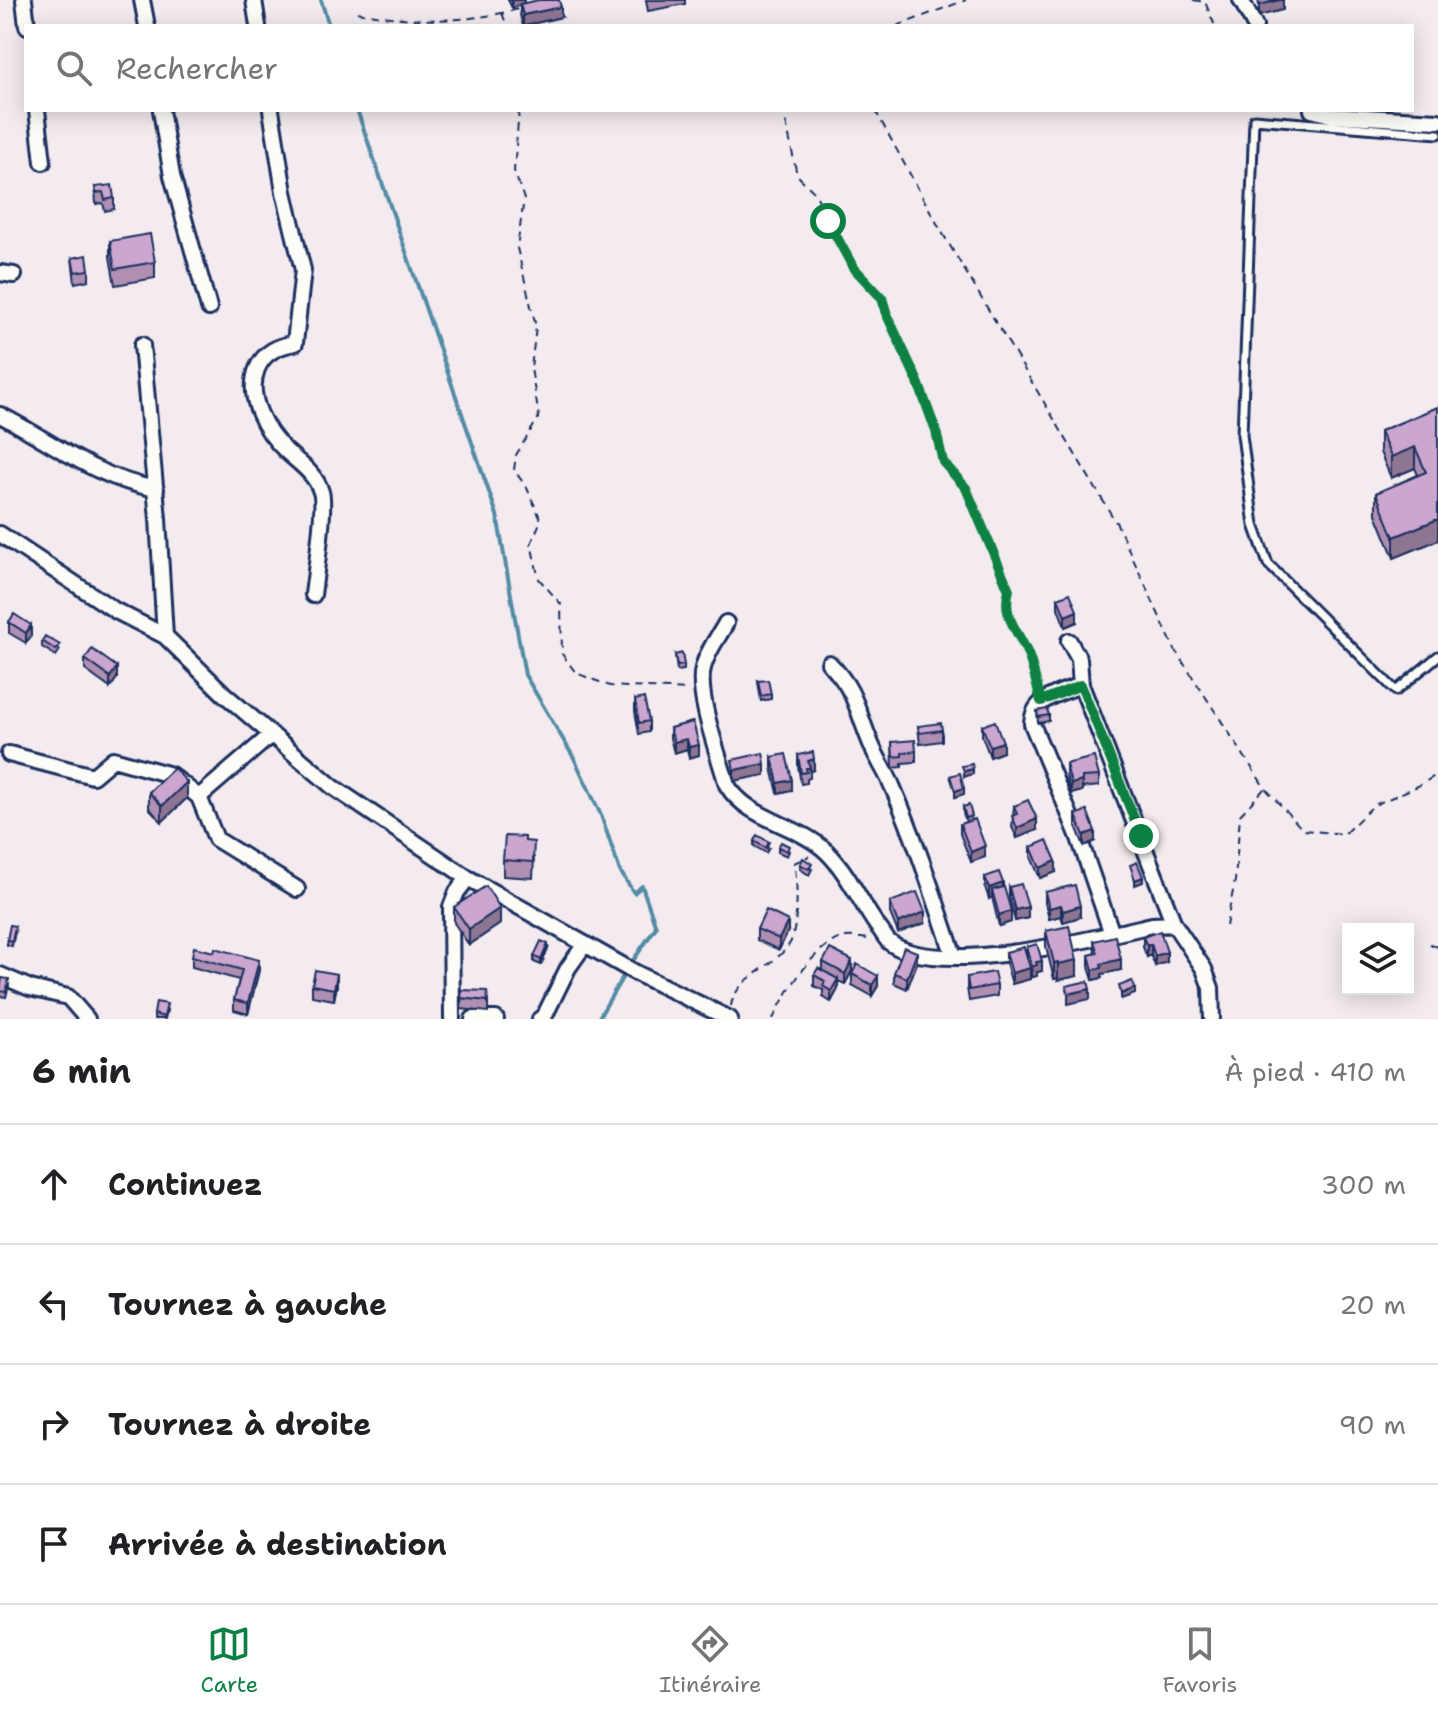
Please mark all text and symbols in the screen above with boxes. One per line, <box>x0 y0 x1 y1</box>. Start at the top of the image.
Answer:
search box <box>24 24 1414 112</box>
icon: search <box>52 46 96 90</box>
text: Rechercher <box>116 48 278 89</box>
route start <box>810 203 846 239</box>
route end <box>1123 818 1159 854</box>
map controls <box>1342 923 1414 995</box>
button: layers <box>1342 923 1414 995</box>
text: 6 min <box>32 1048 131 1094</box>
text: À pied · 410 m <box>1224 1054 1406 1089</box>
icon: ahead <box>32 1162 76 1206</box>
text: Continuez <box>108 1164 263 1205</box>
text: 300 m <box>1321 1167 1406 1202</box>
icon: left <box>32 1282 76 1326</box>
text: Tournez à gauche <box>108 1284 387 1325</box>
text: 20 m <box>1339 1287 1406 1322</box>
icon: right <box>32 1402 76 1446</box>
text: Tournez à droite <box>108 1404 371 1445</box>
text: 90 m <box>1339 1407 1406 1442</box>
icon: arrive <box>32 1522 76 1566</box>
text: Arrivée à destination <box>108 1524 447 1565</box>
tab: Carte <box>200 1622 258 1699</box>
tab: Itinéraire <box>659 1622 761 1699</box>
tab: Favoris <box>1162 1622 1237 1699</box>

